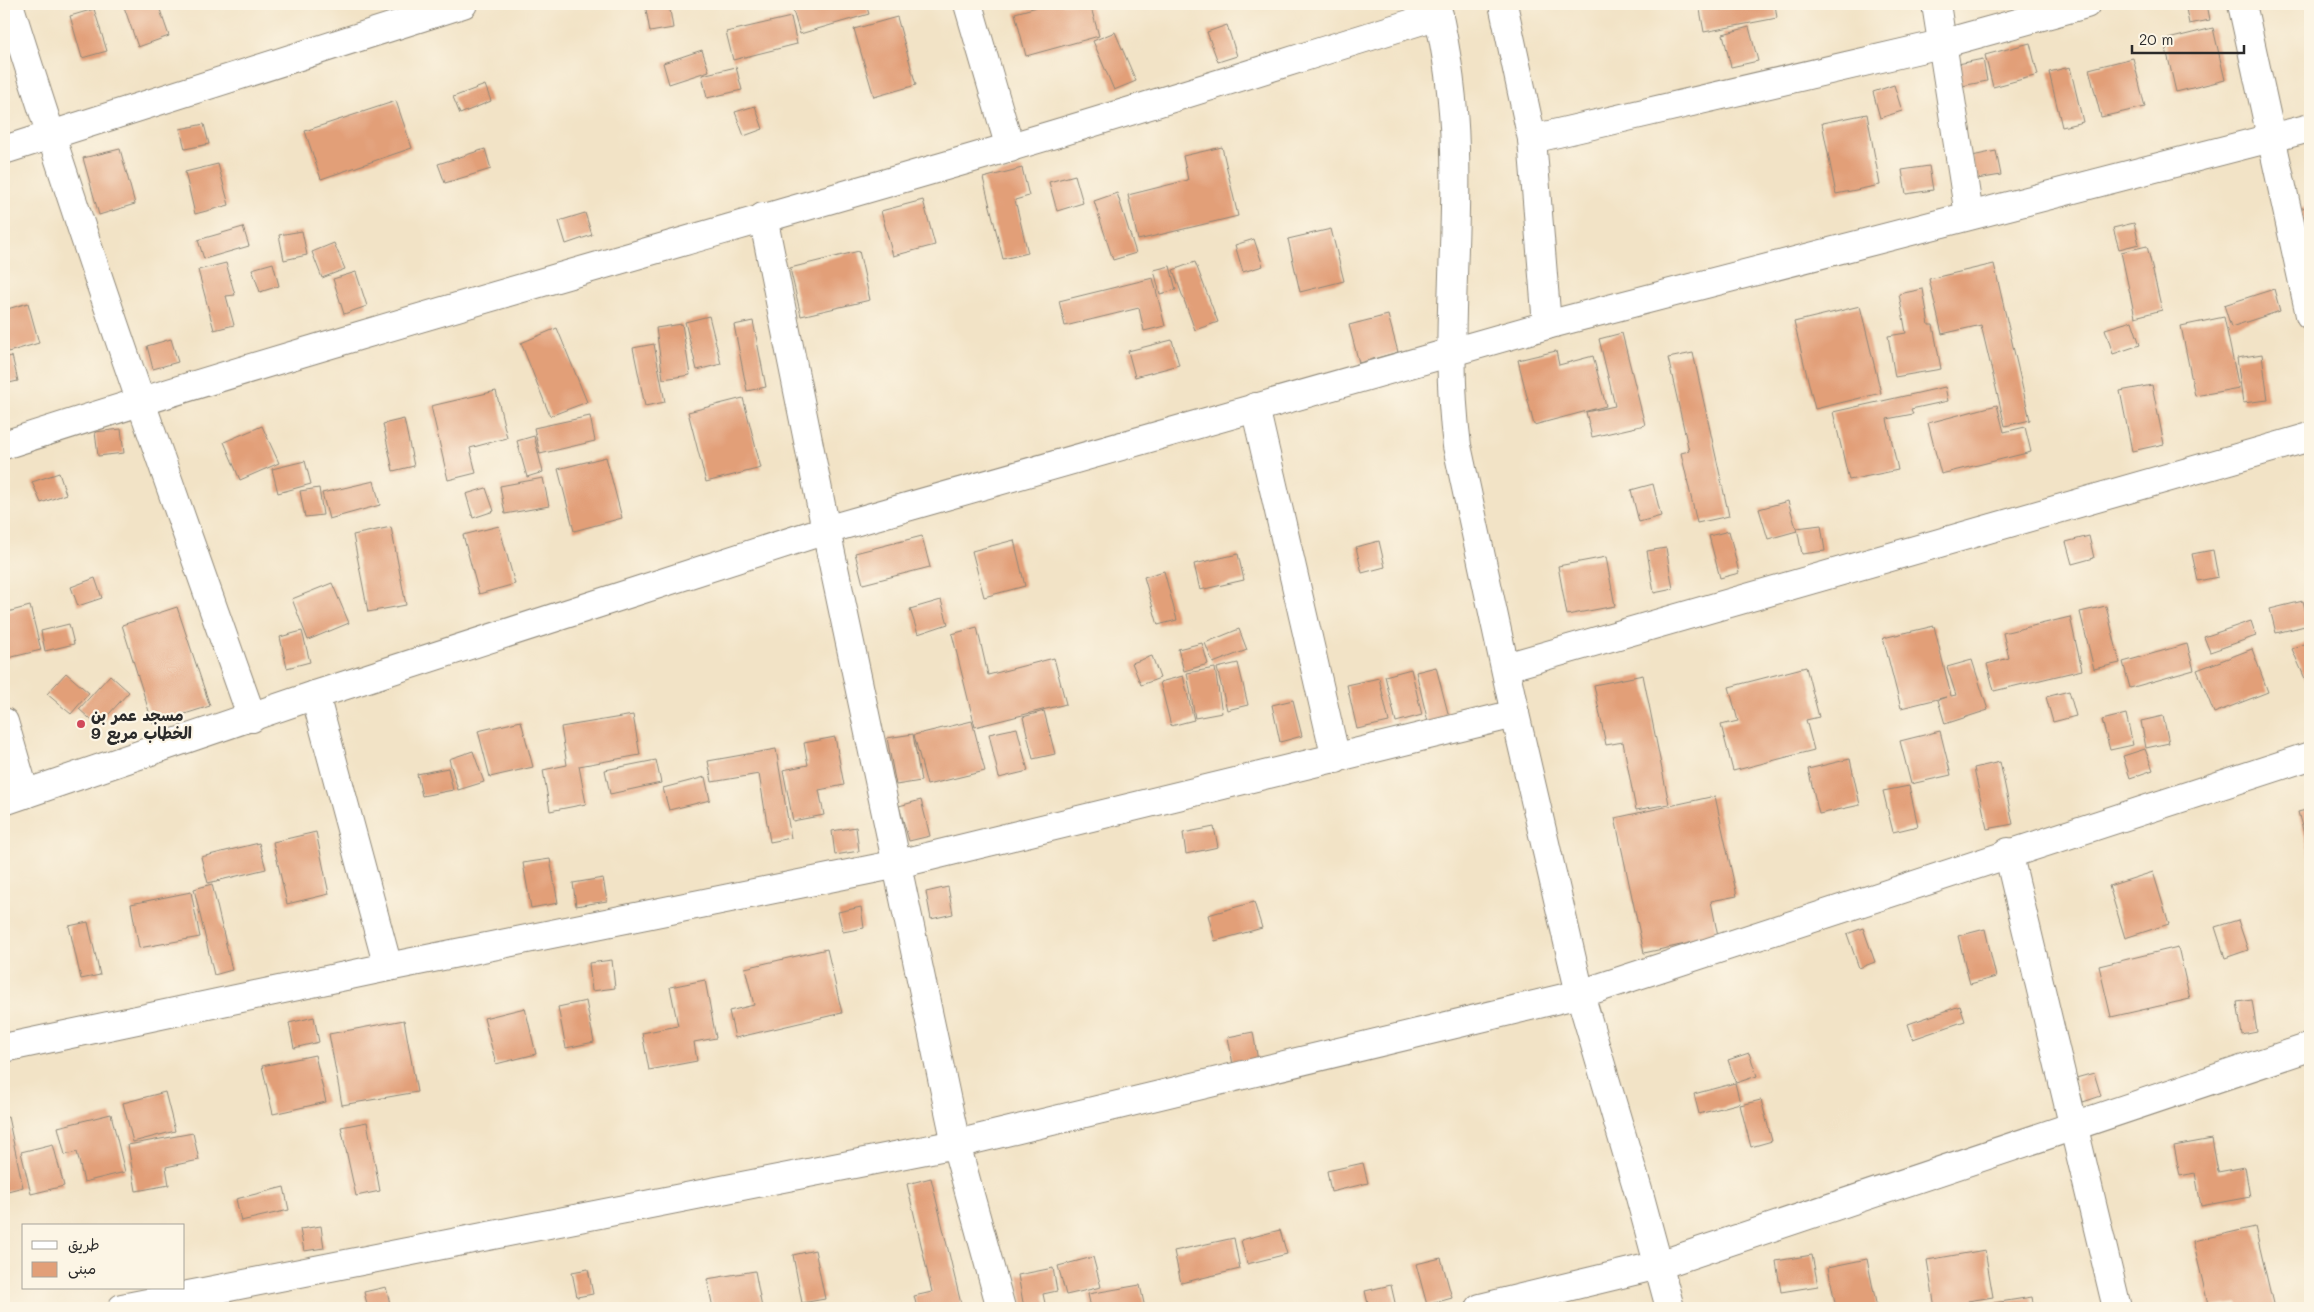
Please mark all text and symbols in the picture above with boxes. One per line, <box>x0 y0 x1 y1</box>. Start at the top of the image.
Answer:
scale bar <box>2132 22 2244 54</box>
text: 20 m <box>2139 29 2173 49</box>
place label: مسجد عمر بن الخطاب مربع 9 <box>91 704 192 745</box>
marker: مسجد عمر بن الخطاب مربع 9 <box>75 718 87 730</box>
legend <box>22 1224 185 1290</box>
text: طريق <box>68 1234 100 1254</box>
text: مبنى <box>68 1258 96 1279</box>

